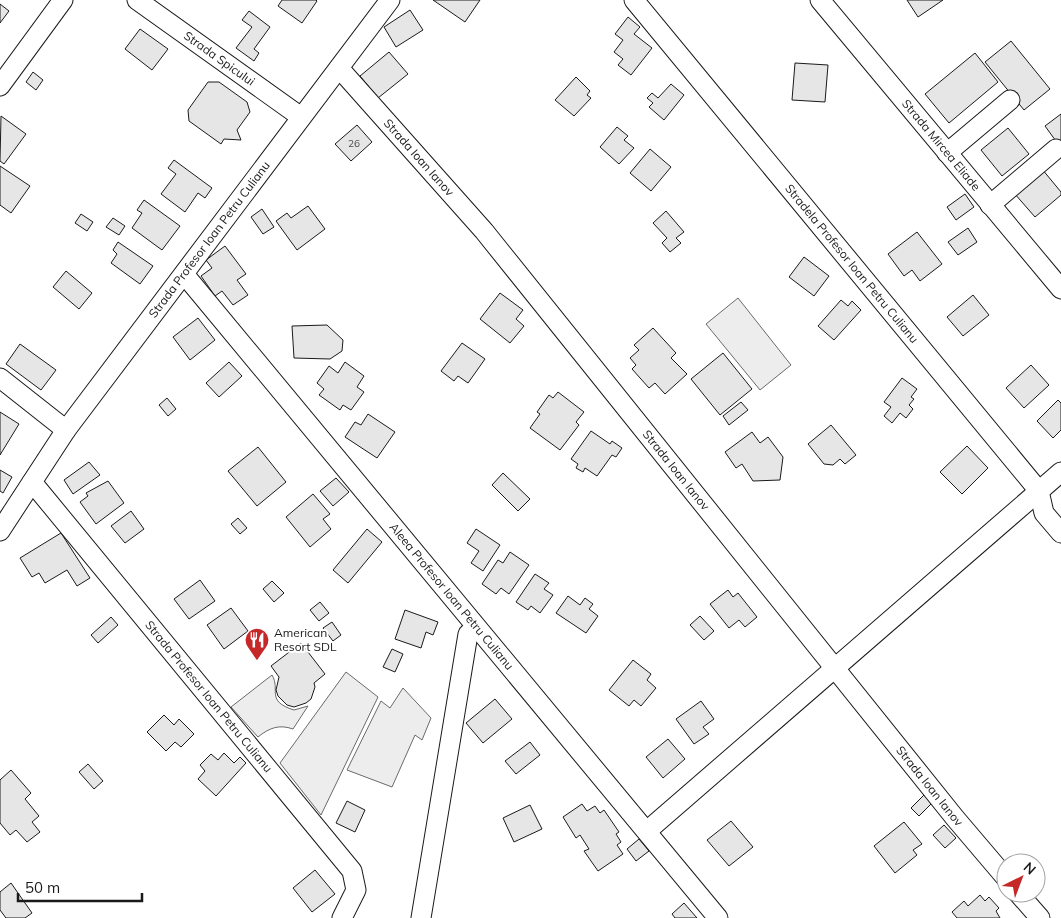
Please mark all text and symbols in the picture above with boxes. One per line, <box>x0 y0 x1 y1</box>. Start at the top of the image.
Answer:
street label: Strada Spicului <box>181 28 258 89</box>
street label: Strada Mircea Eliade <box>899 96 984 194</box>
street label: Strada Ioan Ianov <box>381 116 458 200</box>
house number: 26 <box>348 137 360 150</box>
street label: Strada Profesor Ioan Petru Culianu <box>145 158 273 321</box>
street label: Stradela Profesor Ioan Petru Culianu <box>782 181 922 346</box>
street label: Strada Ioan Ianov <box>640 427 714 514</box>
street label: Aleea Profesor Ioan Petru Culianu <box>387 520 517 673</box>
street label: Strada Profesor Ioan Petru Culianu <box>142 617 276 775</box>
place label: American Resort SDL <box>274 625 337 654</box>
restaurant icon: American Resort SDL <box>244 627 270 661</box>
street label: Strada Ioan Ianov <box>893 743 967 830</box>
north arrow <box>996 853 1046 903</box>
text: N <box>1020 858 1040 879</box>
scale bar <box>18 870 141 902</box>
text: 50 m <box>25 878 60 897</box>

